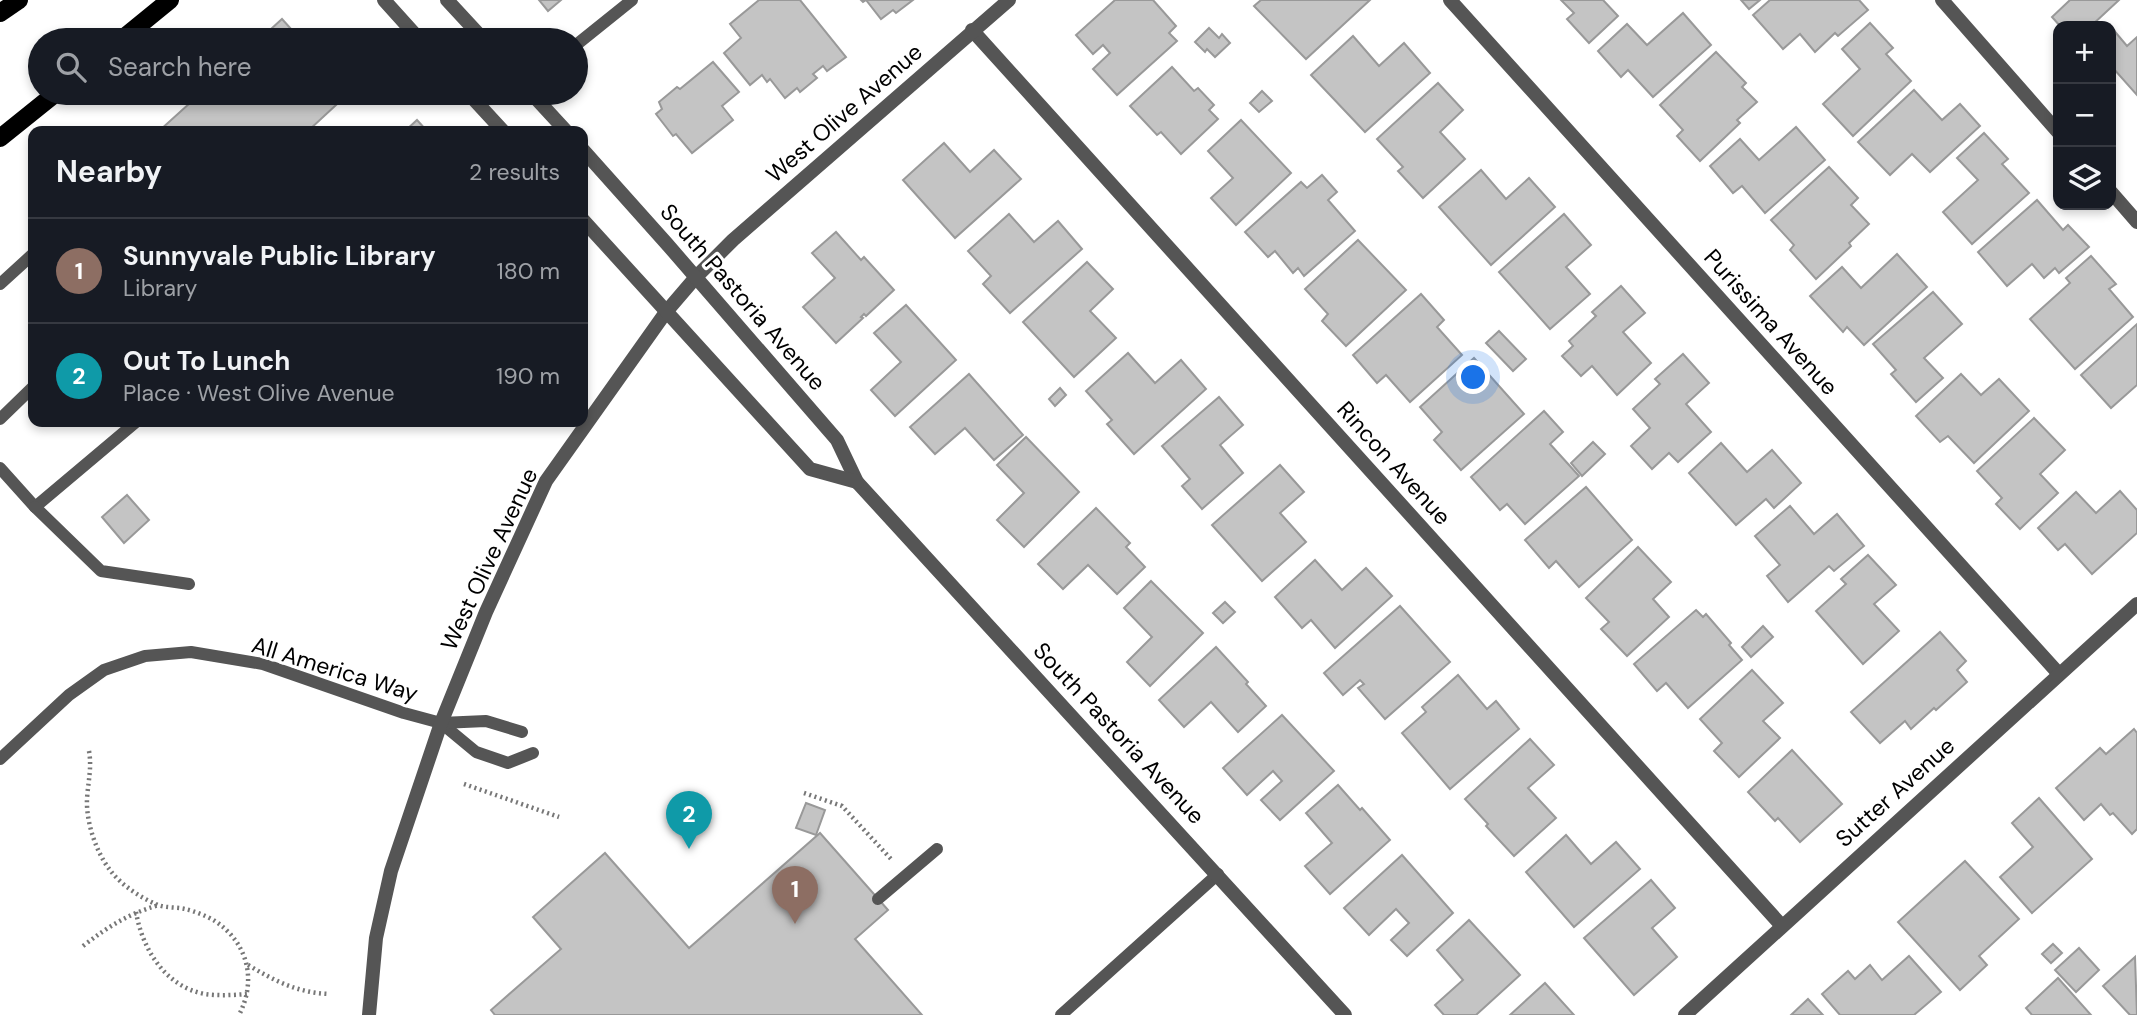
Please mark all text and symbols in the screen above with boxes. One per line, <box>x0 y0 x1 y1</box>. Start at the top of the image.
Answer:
map controls <box>2053 21 2116 210</box>
button: + <box>2053 21 2116 84</box>
search box <box>28 28 588 105</box>
street label: West Olive Avenue <box>760 37 928 189</box>
icon: search <box>52 48 90 86</box>
text: Search here <box>108 50 251 84</box>
button: − <box>2053 84 2116 147</box>
button: layers <box>2053 147 2116 210</box>
text: Nearby <box>56 152 162 191</box>
text: 2 results <box>469 157 560 187</box>
street label: South Pastoria Avenue <box>654 197 832 397</box>
text: Sunnyvale Public Library <box>123 239 436 273</box>
street label: Purissima Avenue <box>1697 243 1845 401</box>
text: 1 <box>75 256 83 286</box>
text: 180 m <box>496 256 560 286</box>
text: Library <box>123 273 197 303</box>
text: Out To Lunch <box>123 344 290 378</box>
your location <box>1456 360 1490 394</box>
text: 2 <box>72 361 86 391</box>
text: 190 m <box>496 361 560 391</box>
text: Place · West Olive Avenue <box>123 378 395 408</box>
street label: Rincon Avenue <box>1330 395 1458 531</box>
street label: West Olive Avenue <box>434 463 544 655</box>
street label: All America Way <box>248 629 422 709</box>
street label: South Pastoria Avenue <box>1027 636 1211 830</box>
street label: Sutter Avenue <box>1829 731 1961 853</box>
pin: 2 <box>666 791 712 849</box>
pin: 1 <box>772 866 818 924</box>

